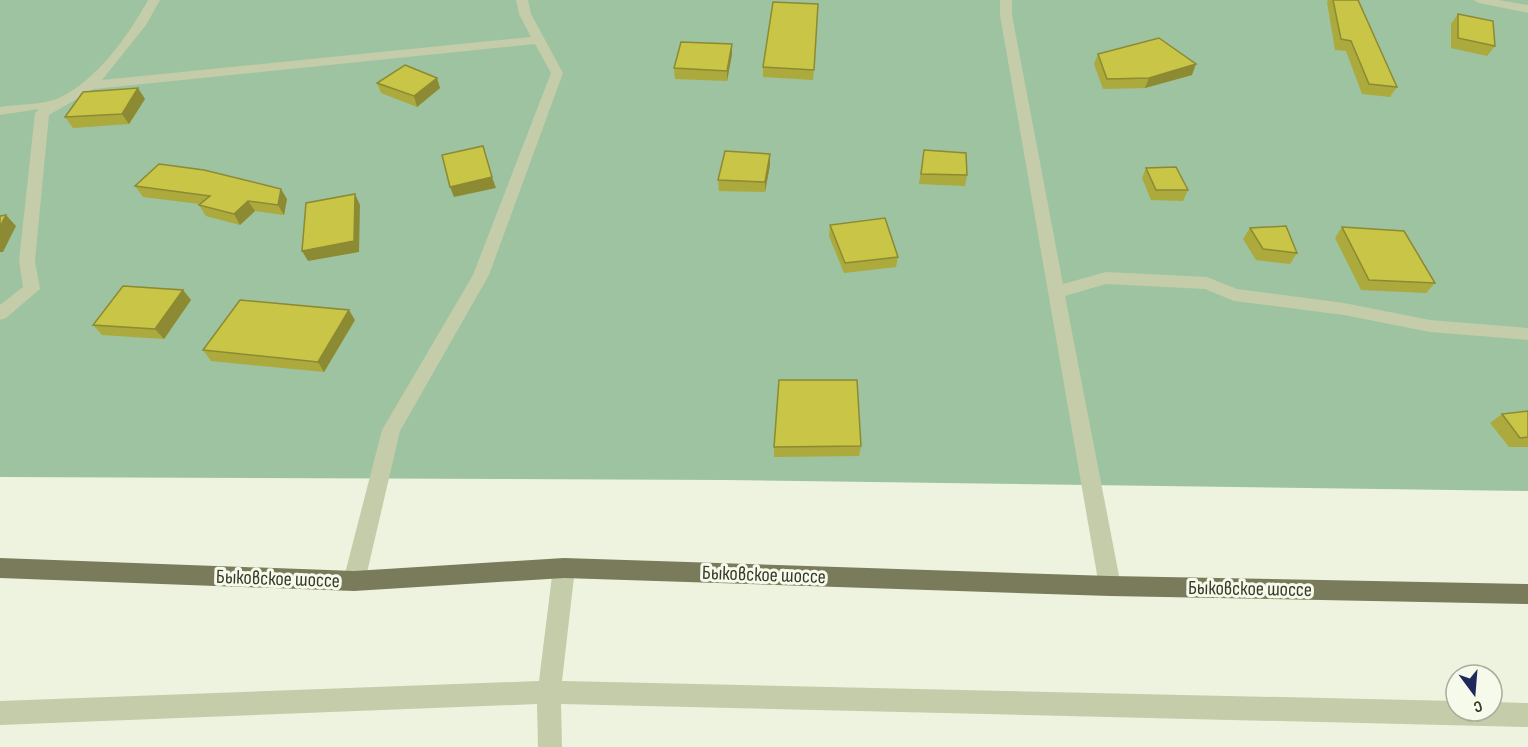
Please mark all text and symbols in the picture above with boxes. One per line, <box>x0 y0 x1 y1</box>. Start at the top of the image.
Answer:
street label: Быковское шоссе <box>702 561 826 589</box>
street label: Быковское шоссе <box>216 565 340 593</box>
street label: Быковское шоссе <box>1188 576 1312 602</box>
north arrow <box>1444 663 1504 723</box>
text: С <box>1471 696 1484 716</box>

